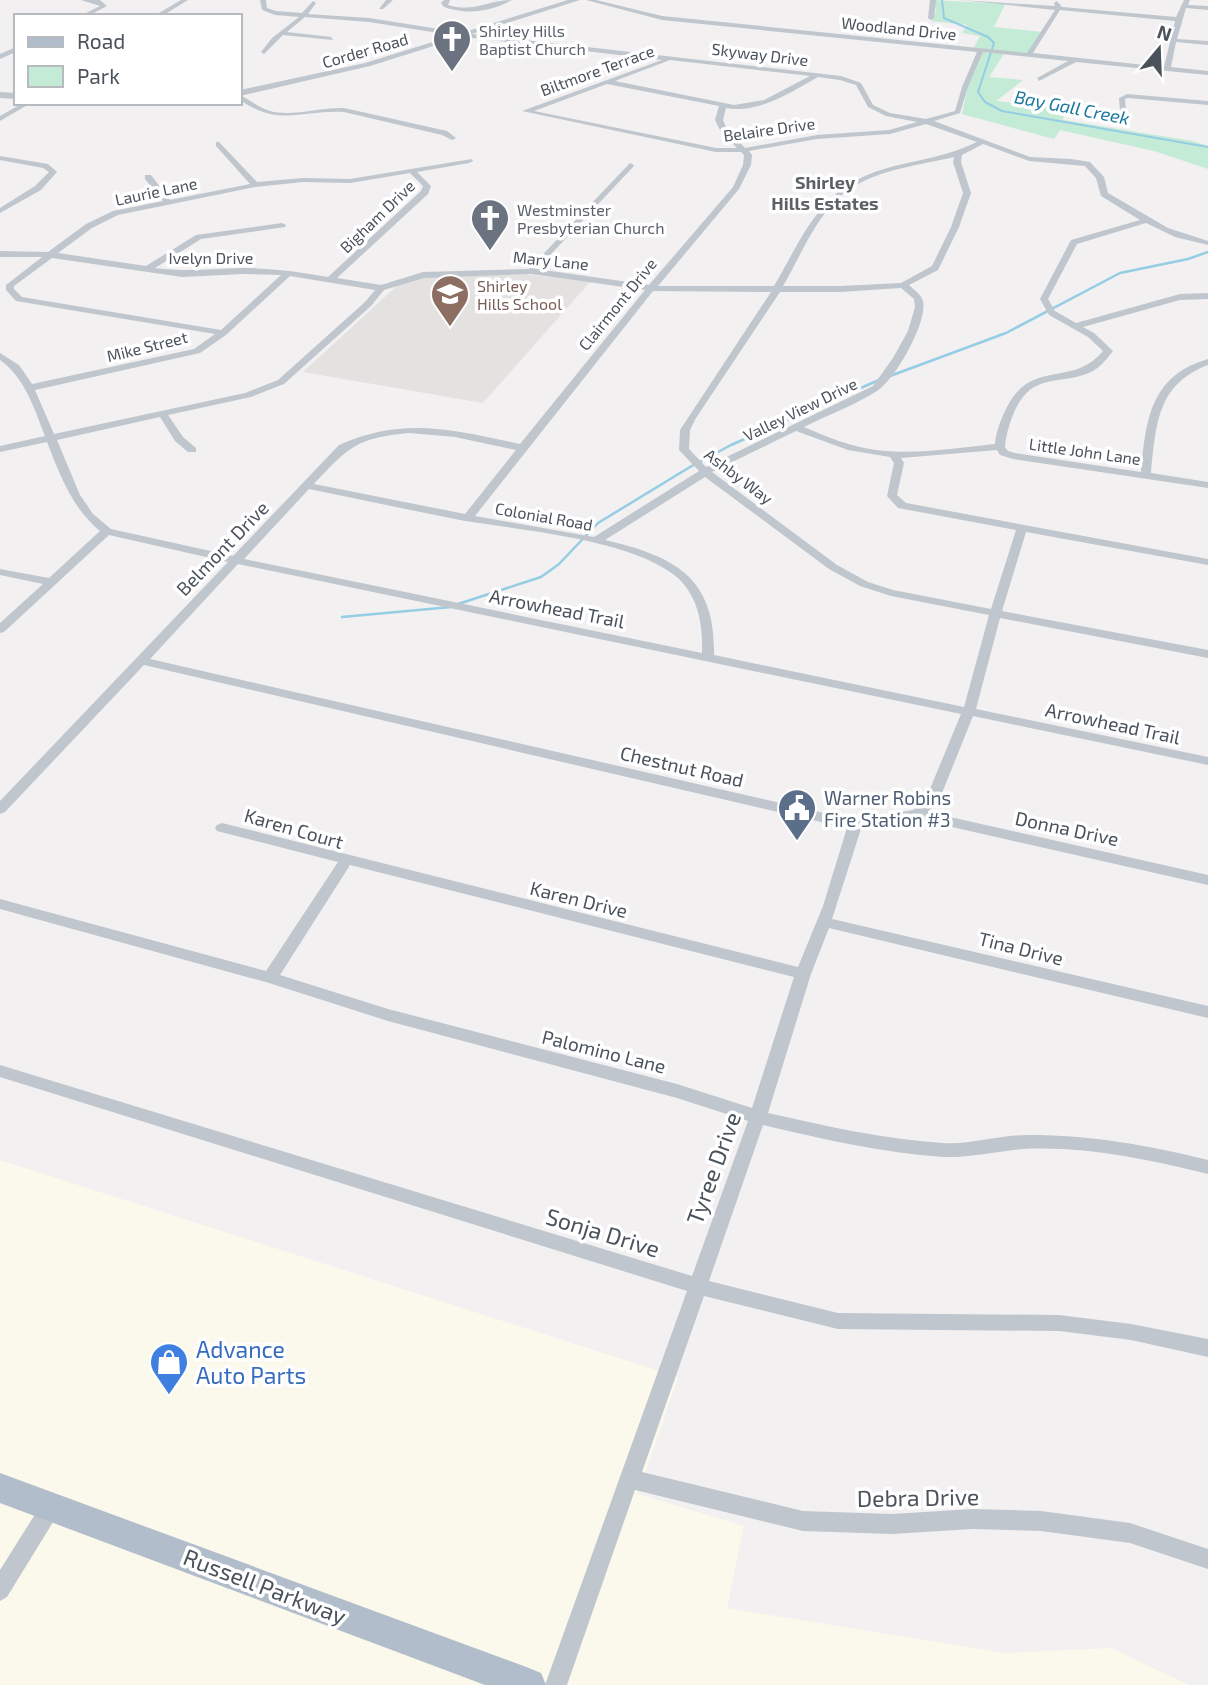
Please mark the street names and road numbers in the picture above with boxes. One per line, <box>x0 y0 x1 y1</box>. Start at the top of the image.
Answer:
street label: Woodland Drive <box>840 13 958 43</box>
street label: Corder Road <box>320 29 410 71</box>
street label: Skyway Drive <box>711 39 809 69</box>
street label: Biltmore Terrace <box>537 41 657 99</box>
street label: Belaire Drive <box>722 113 816 145</box>
street label: Laurie Lane <box>113 173 199 209</box>
street label: Bigham Drive <box>336 176 418 256</box>
street label: Mary Lane <box>512 247 590 273</box>
street label: Ivelyn Drive <box>169 248 253 267</box>
street label: Clairmont Drive <box>574 254 660 354</box>
street label: Mike Street <box>105 327 189 365</box>
street label: Valley View Drive <box>740 373 860 445</box>
street label: Little John Lane <box>1028 434 1142 468</box>
street label: Ashby Way <box>701 444 777 508</box>
street label: Belmont Drive <box>171 496 273 600</box>
street label: Colonial Road <box>494 498 594 534</box>
street label: Arrowhead Trail <box>487 584 627 632</box>
street label: Arrowhead Trail <box>1043 697 1183 749</box>
street label: Chestnut Road <box>618 741 746 791</box>
street label: Karen Court <box>242 803 346 853</box>
street label: Donna Drive <box>1013 806 1121 850</box>
street label: Karen Drive <box>528 876 630 922</box>
street label: Tina Drive <box>976 926 1066 970</box>
street label: Palomino Lane <box>540 1024 668 1078</box>
street label: Tyree Drive <box>680 1108 746 1228</box>
street label: Sonja Drive <box>543 1201 663 1263</box>
street label: Debra Drive <box>857 1482 979 1512</box>
street label: Russell Parkway <box>180 1542 350 1630</box>

